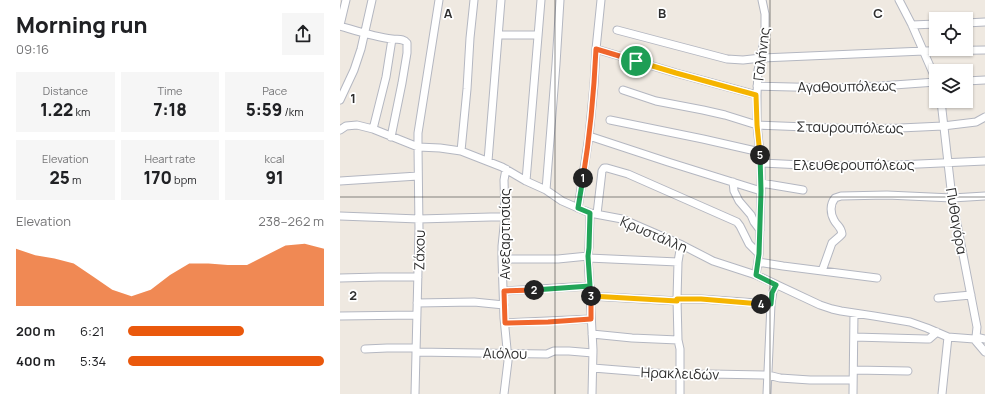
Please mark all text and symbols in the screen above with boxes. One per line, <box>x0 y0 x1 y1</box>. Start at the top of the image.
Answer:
text: A <box>444 4 453 22</box>
text: B <box>658 4 666 22</box>
text: C <box>873 4 883 22</box>
text: Morning run <box>16 10 147 40</box>
map controls <box>929 12 973 108</box>
button: locate <box>929 12 973 56</box>
button: share <box>282 13 324 55</box>
street label: Γαλήνης <box>748 26 774 82</box>
text: 09:16 <box>16 40 49 58</box>
pin <box>619 44 653 78</box>
icon: arrive <box>625 50 647 72</box>
button: layers <box>929 64 973 108</box>
street label: Αγαθουπόλεως <box>797 76 897 96</box>
text: Distance <box>43 83 88 98</box>
text: Time <box>158 83 182 98</box>
text: Pace <box>262 83 287 98</box>
text: 1 <box>350 89 356 107</box>
text: 1.22 <box>40 98 73 121</box>
text: 7:18 <box>153 98 187 121</box>
text: 5:59 <box>246 98 282 121</box>
text: km <box>73 104 90 119</box>
text: /km <box>282 104 304 119</box>
street label: Σταυρουπόλεως <box>796 117 904 137</box>
pin: 5 <box>750 145 770 165</box>
text: 5 <box>757 147 763 162</box>
text: Elevation <box>42 151 89 166</box>
text: Heart rate <box>144 151 196 166</box>
text: kcal <box>265 151 285 166</box>
street label: Ελευθερουπόλεως <box>793 155 915 174</box>
text: 25 <box>49 166 70 189</box>
text: 170 <box>143 166 172 189</box>
text: 91 <box>266 166 284 189</box>
pin: 1 <box>573 168 593 188</box>
text: 1 <box>581 170 585 185</box>
text: m <box>70 172 81 187</box>
text: bpm <box>172 172 196 187</box>
street label: Πυθαγόρα <box>942 186 972 256</box>
street label: Ανεξαρτησίας <box>495 188 514 280</box>
street label: Κρυστάλλη <box>617 211 691 257</box>
text: Elevation <box>16 212 71 230</box>
text: 238–262 m <box>258 212 324 230</box>
street label: Ζάχου <box>409 230 429 270</box>
pin: 2 <box>524 280 544 300</box>
text: 2 <box>531 282 537 297</box>
text: 2 <box>349 286 357 304</box>
pin: 3 <box>581 286 601 306</box>
text: 3 <box>588 288 594 303</box>
pin: 4 <box>751 294 771 314</box>
text: 4 <box>758 296 764 311</box>
text: 200 m <box>16 322 55 340</box>
text: 6:21 <box>80 322 104 340</box>
street label: Αιόλου <box>483 343 527 363</box>
text: 400 m <box>16 352 55 370</box>
text: 5:34 <box>80 352 106 370</box>
street label: Ηρακλειδών <box>640 362 720 384</box>

